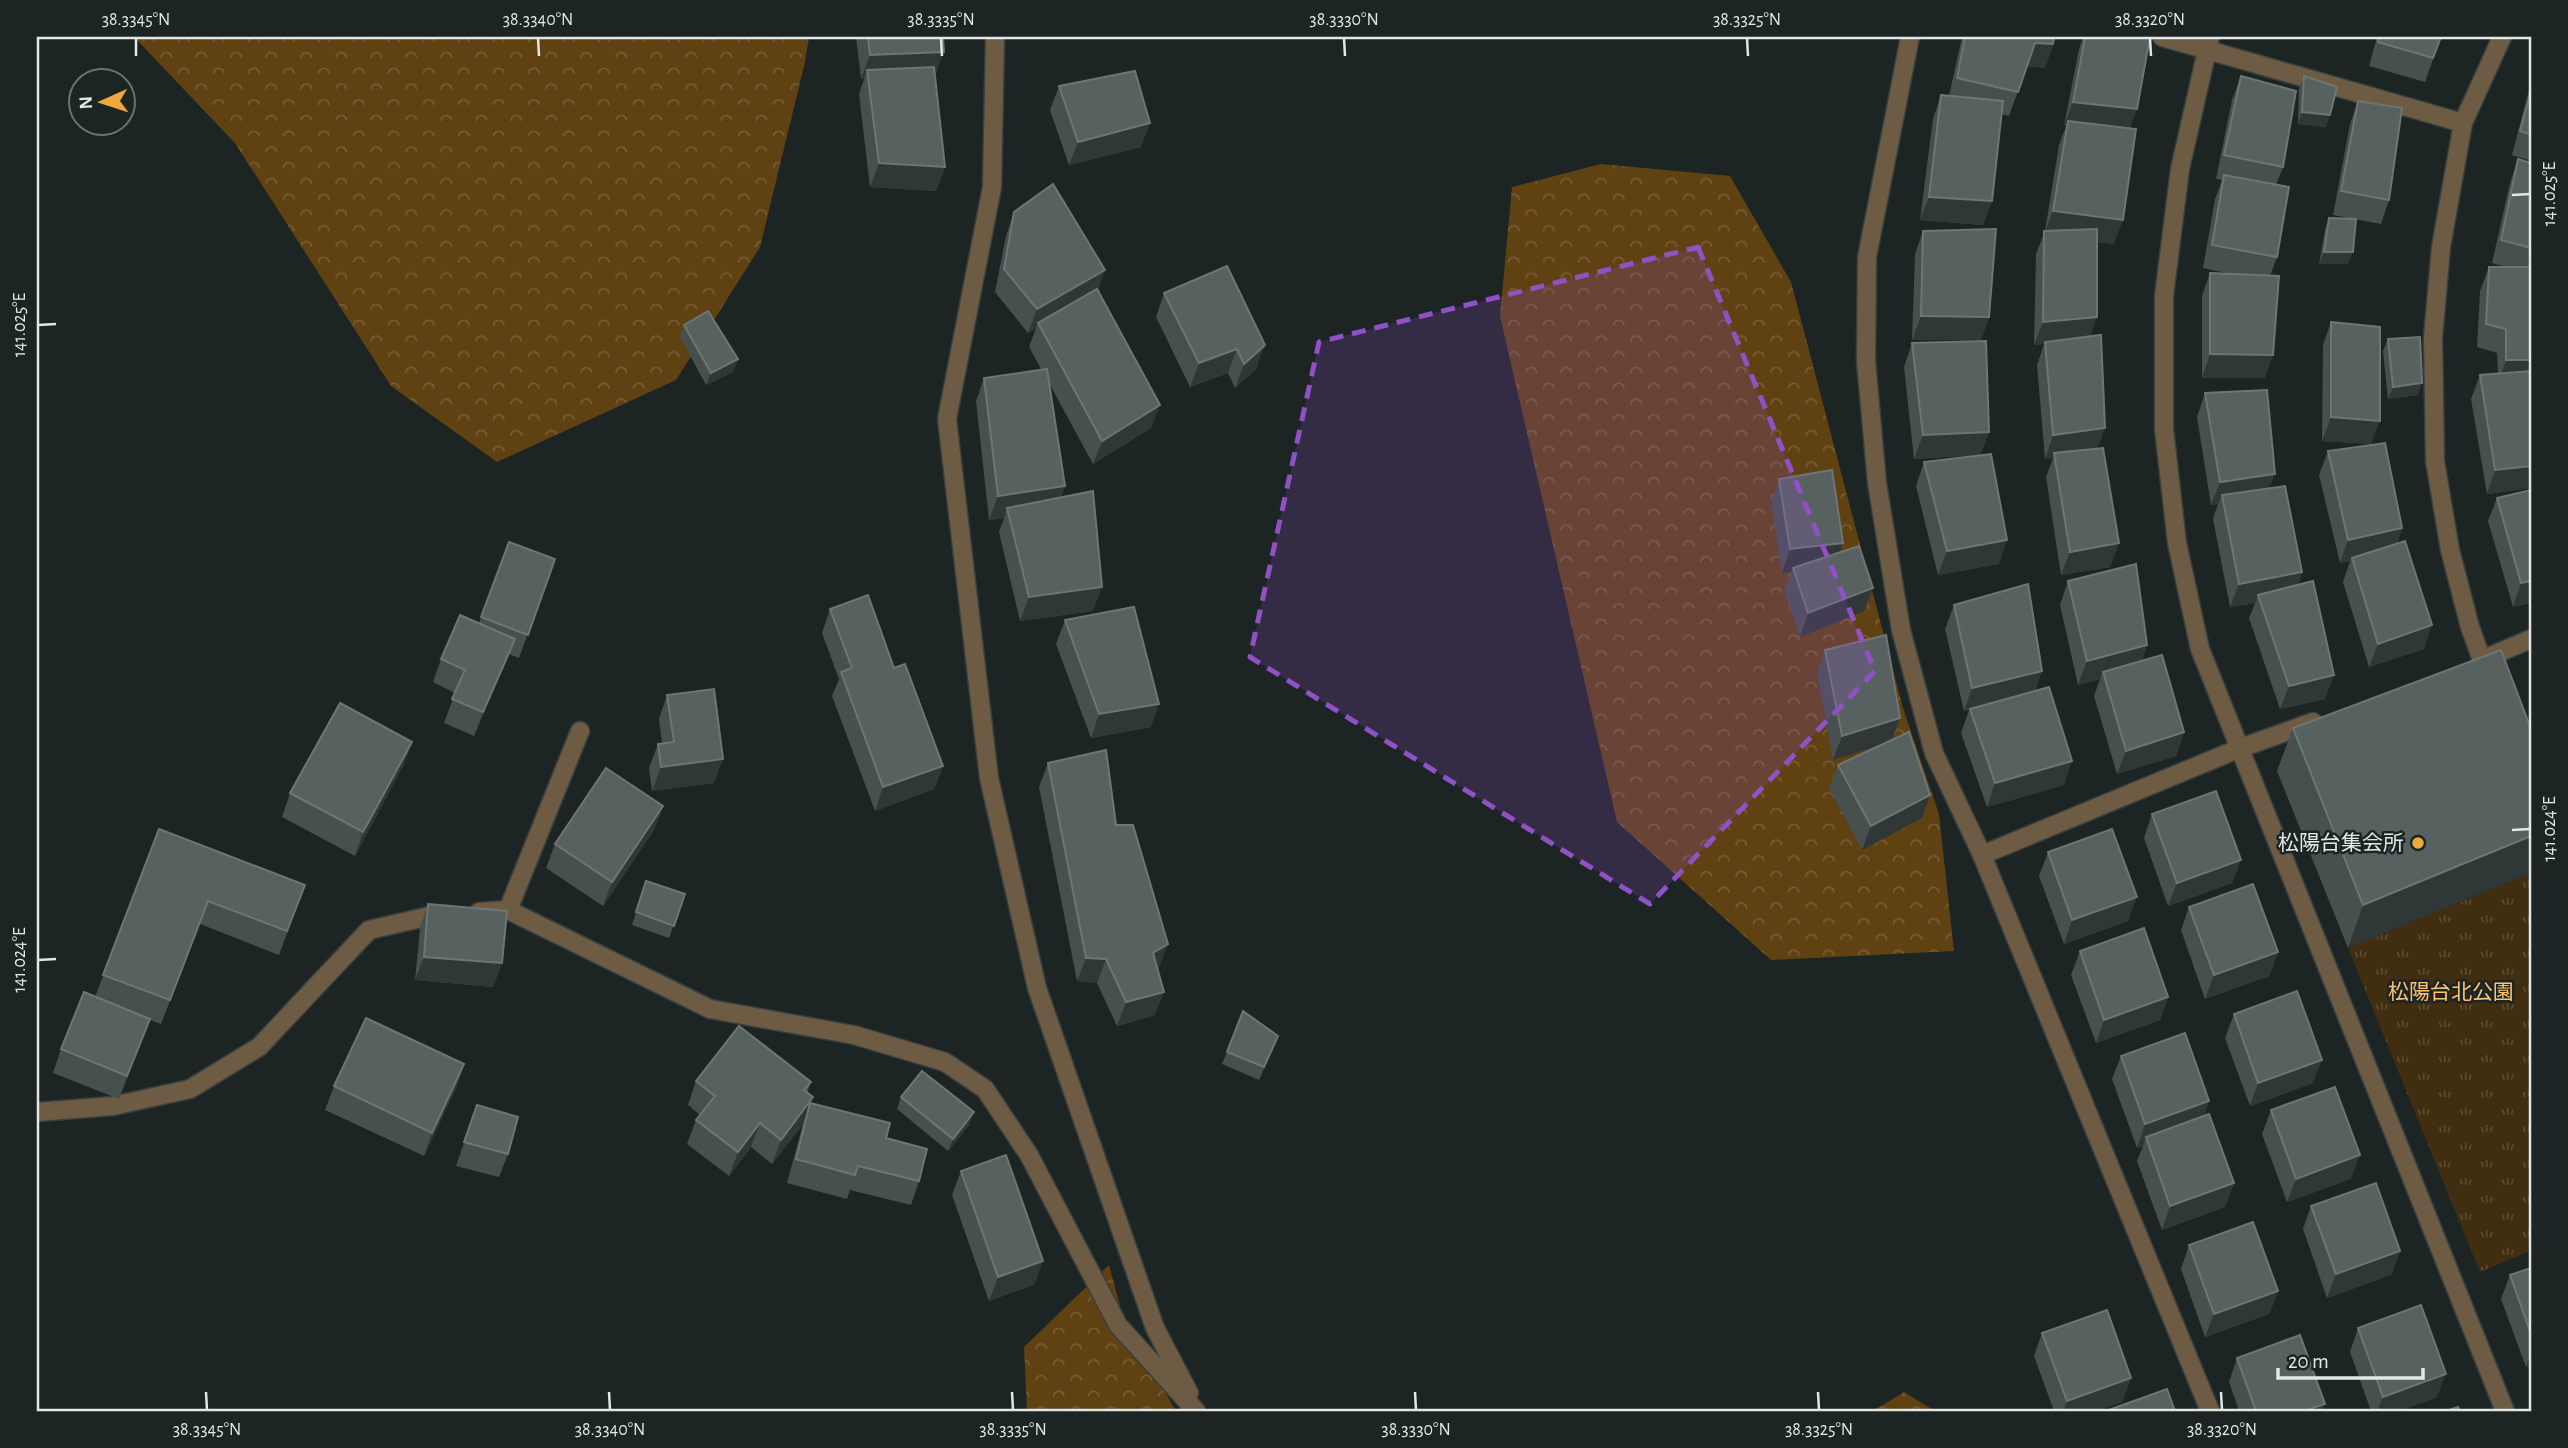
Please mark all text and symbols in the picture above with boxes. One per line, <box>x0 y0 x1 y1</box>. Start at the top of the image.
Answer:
text: 38.3345°N <box>102 11 170 29</box>
text: 38.3340°N <box>503 11 573 29</box>
text: 38.3335°N <box>907 11 975 29</box>
text: 38.3330°N <box>1309 11 1379 29</box>
text: 38.3325°N <box>1713 11 1781 29</box>
text: 38.3320°N <box>2115 11 2185 29</box>
north arrow <box>66 66 136 136</box>
text: N <box>77 96 96 110</box>
text: 141.025°E <box>2541 162 2559 226</box>
text: 141.025°E <box>11 293 29 357</box>
text: 141.024°E <box>2541 796 2559 862</box>
place label: 松陽台集会所 <box>2278 832 2404 854</box>
marker: 松陽台集会所 <box>2410 835 2426 851</box>
text: 141.024°E <box>11 927 29 993</box>
park label: 松陽台北公園 <box>2388 981 2514 1003</box>
scale bar <box>2278 1336 2423 1380</box>
text: 20 m <box>2288 1351 2329 1372</box>
text: 38.3345°N <box>173 1421 241 1439</box>
text: 38.3340°N <box>575 1421 645 1439</box>
text: 38.3335°N <box>979 1421 1047 1439</box>
text: 38.3330°N <box>1381 1421 1451 1439</box>
text: 38.3325°N <box>1785 1421 1853 1439</box>
text: 38.3320°N <box>2187 1421 2257 1439</box>

